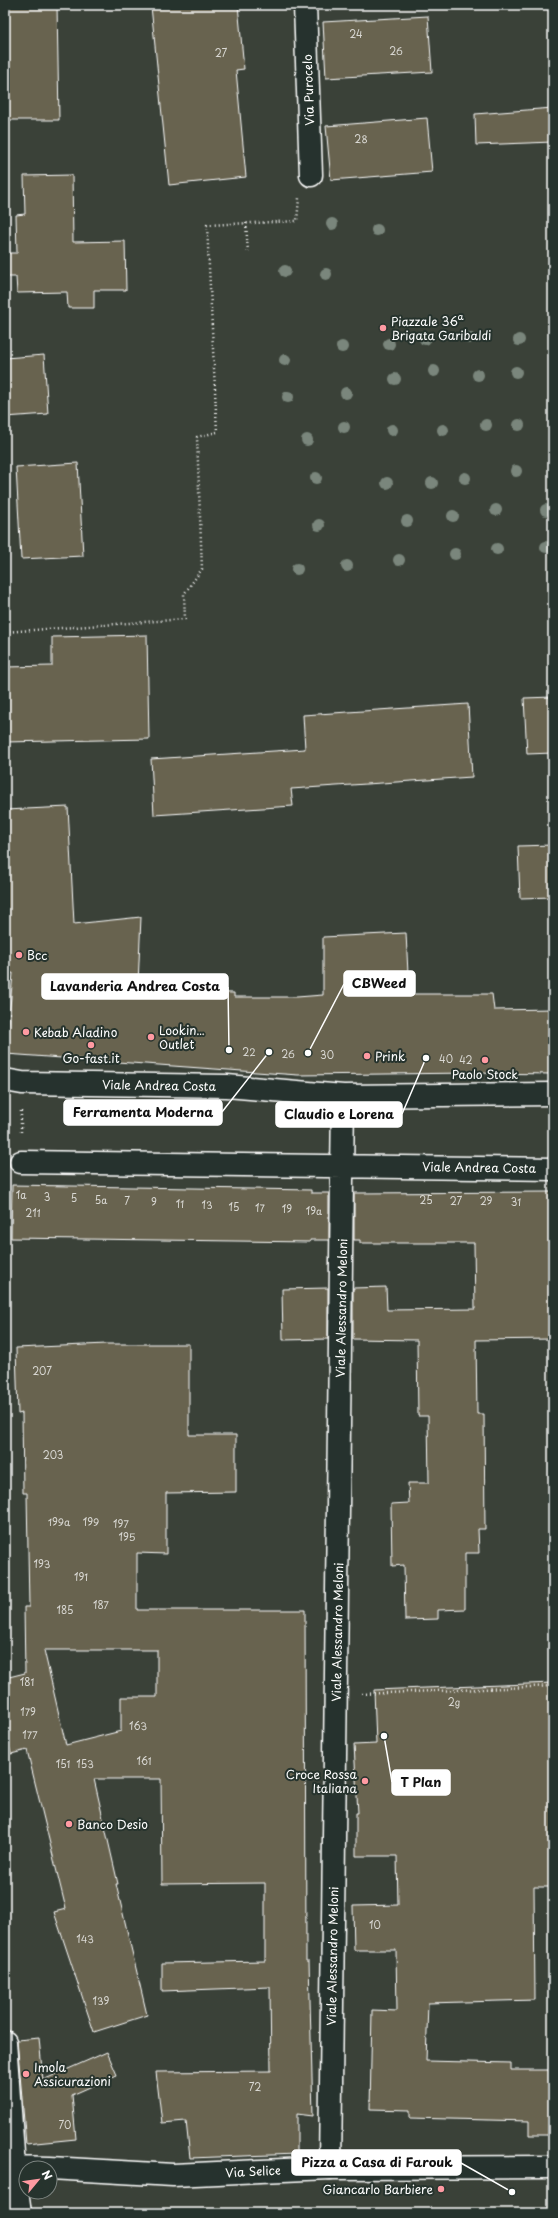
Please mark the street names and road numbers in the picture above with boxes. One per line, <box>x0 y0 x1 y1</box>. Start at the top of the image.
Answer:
street label: Via Purocelo <box>298 54 318 126</box>
street label: Viale Andrea Costa <box>102 1075 217 1095</box>
street label: Viale Andrea Costa <box>422 1157 537 1177</box>
street label: Viale Alessandro Meloni <box>331 1238 351 1378</box>
street label: Viale Alessandro Meloni <box>327 1562 347 1702</box>
street label: Viale Alessandro Meloni <box>322 1886 342 2026</box>
street label: Via Selice <box>225 2161 281 2181</box>

